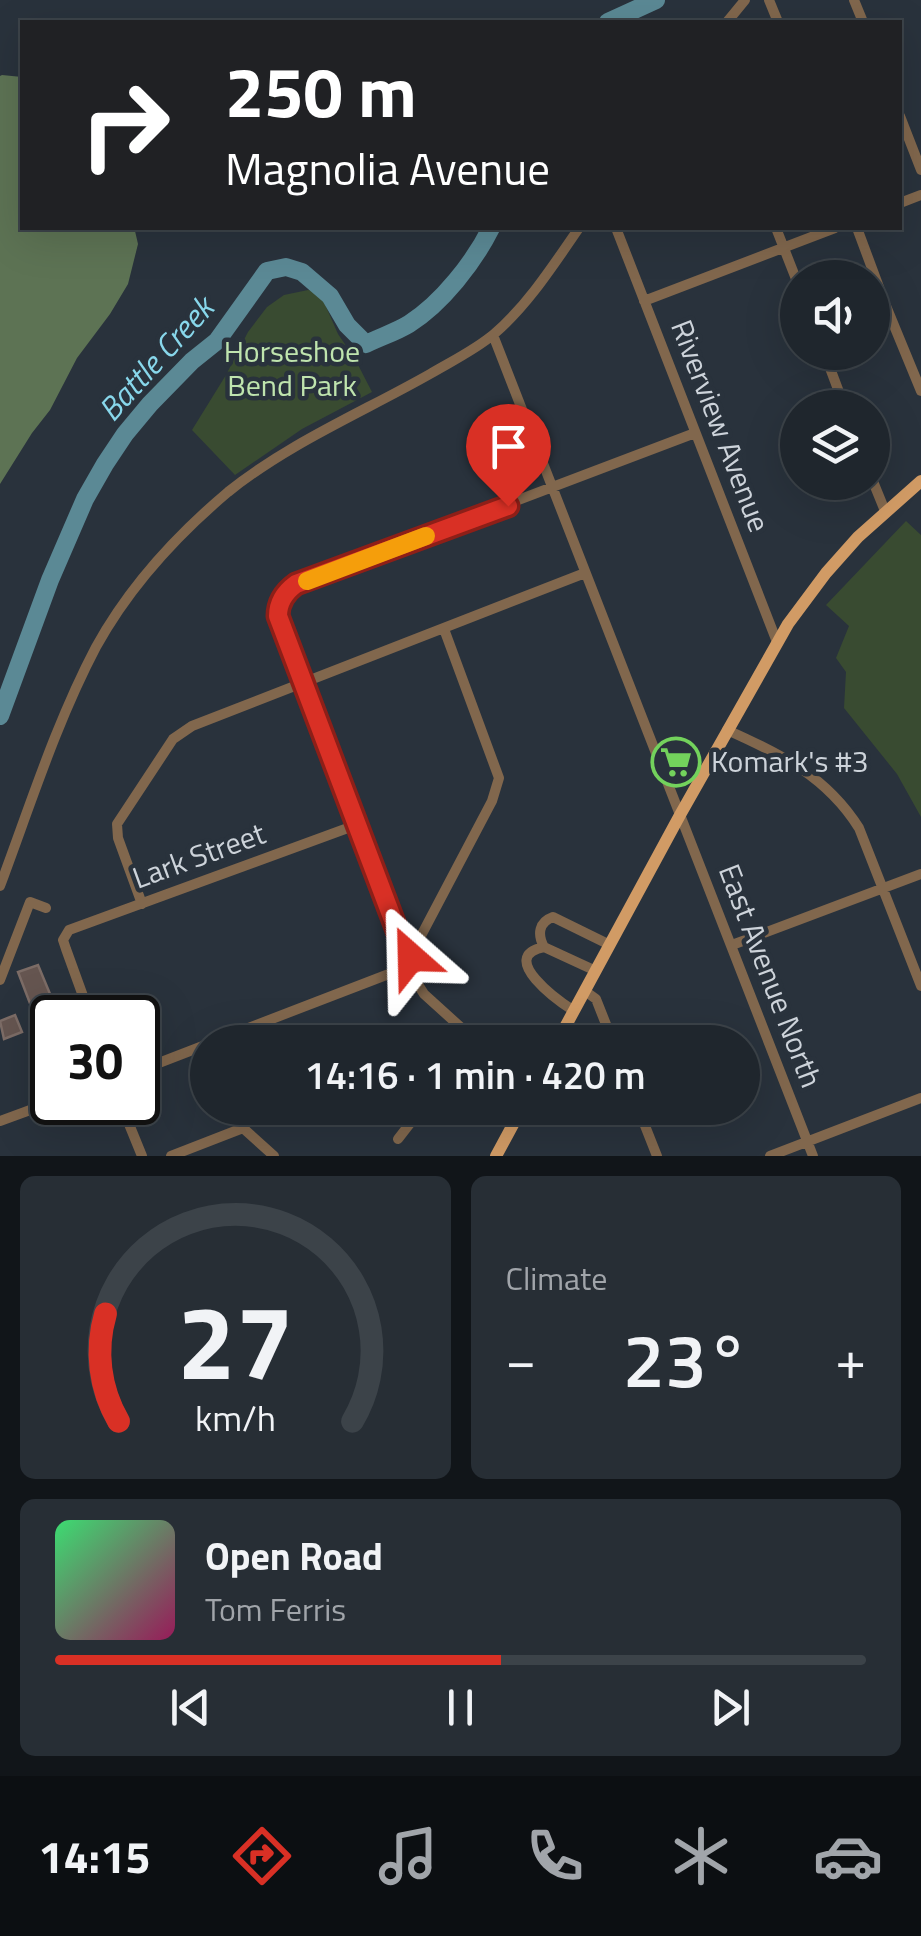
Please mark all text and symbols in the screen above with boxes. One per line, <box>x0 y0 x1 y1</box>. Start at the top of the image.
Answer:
text: 250 m <box>225 38 417 144</box>
icon: right <box>60 60 190 190</box>
text: Magnolia Avenue <box>225 134 550 202</box>
map controls <box>780 260 890 500</box>
button: sound <box>780 260 890 370</box>
water label: Battle Creek <box>86 283 227 431</box>
street label: Riverview Avenue <box>659 313 783 538</box>
park label: Horseshoe Bend Park <box>224 328 360 408</box>
button: layers <box>780 390 890 500</box>
pin <box>466 404 551 507</box>
icon: arrive <box>481 419 536 474</box>
supermarket icon: Komark's #3 <box>650 736 702 788</box>
place label: Komark's #3 <box>711 738 869 784</box>
street label: Lark Street <box>126 810 272 900</box>
street label: East Avenue North <box>707 857 835 1094</box>
position arrow <box>359 905 463 1009</box>
speed limit sign: 30 <box>30 995 160 1125</box>
text: 14:16 · 1 min · 420 m <box>304 1046 646 1104</box>
text: Climate <box>506 1254 607 1302</box>
text: 27 <box>177 1261 293 1419</box>
text: 23° <box>623 1302 749 1416</box>
text: − <box>506 1317 536 1400</box>
text: + <box>835 1317 866 1400</box>
text: km/h <box>195 1390 276 1445</box>
text: Open Road <box>205 1527 383 1585</box>
text: Tom Ferris <box>205 1585 346 1633</box>
icon: previous <box>163 1680 218 1735</box>
icon: pause <box>433 1680 488 1735</box>
icon: next <box>703 1680 758 1735</box>
icon: directions <box>227 1821 297 1891</box>
icon: music <box>373 1821 443 1891</box>
icon: phone <box>520 1821 590 1891</box>
icon: climate <box>666 1821 736 1891</box>
icon: car <box>813 1821 883 1891</box>
text: 14:15 <box>38 1822 151 1890</box>

